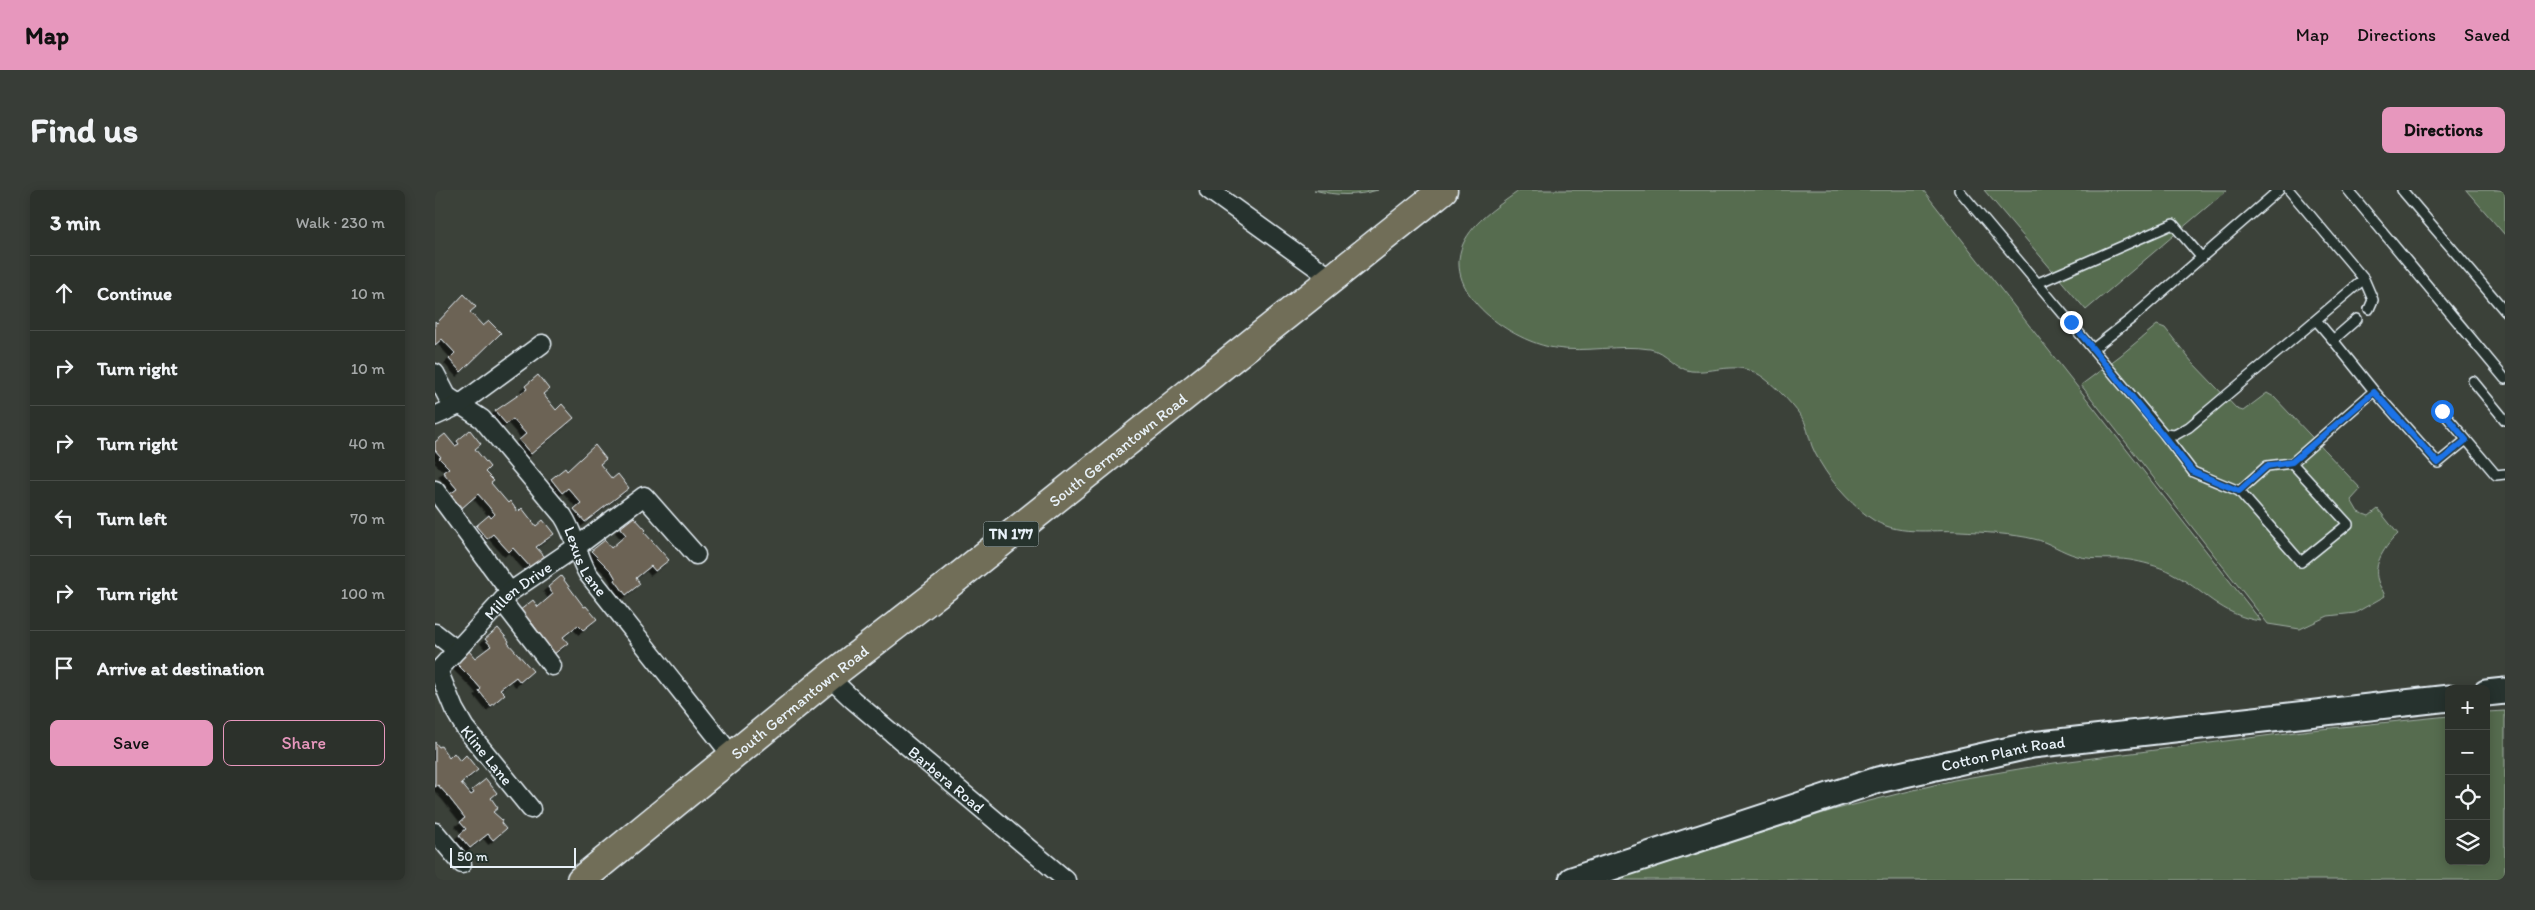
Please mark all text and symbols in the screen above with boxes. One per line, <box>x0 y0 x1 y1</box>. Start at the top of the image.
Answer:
text: Map <box>25 21 69 50</box>
text: Map <box>2296 24 2329 46</box>
text: Directions <box>2357 24 2436 46</box>
text: Saved <box>2464 24 2510 46</box>
button: Directions <box>2382 107 2505 153</box>
text: Find us <box>30 109 138 151</box>
text: 3 min <box>50 210 100 235</box>
text: Walk · 230 m <box>296 213 385 232</box>
icon: ahead <box>50 279 78 307</box>
text: Continue <box>97 282 172 305</box>
text: 10 m <box>351 284 385 303</box>
route end <box>2060 311 2083 334</box>
icon: right <box>50 354 78 382</box>
text: Turn right <box>97 357 178 380</box>
text: 10 m <box>351 359 385 378</box>
street label: South Germantown Road <box>1045 389 1191 510</box>
route start <box>2431 400 2454 423</box>
icon: right <box>50 429 78 457</box>
text: Turn right <box>97 432 178 455</box>
text: 40 m <box>348 434 385 453</box>
icon: left <box>50 504 78 532</box>
text: Turn left <box>97 507 167 530</box>
text: 70 m <box>350 509 385 528</box>
road number: TN 177 <box>983 522 1039 546</box>
street label: Lexus Lane <box>560 523 611 600</box>
street label: Millen Drive <box>480 557 555 624</box>
icon: right <box>50 579 78 607</box>
text: Turn right <box>97 582 178 605</box>
text: 100 m <box>341 584 385 603</box>
street label: South Germantown Road <box>727 640 872 763</box>
icon: arrive <box>50 654 78 682</box>
text: Arrive at destination <box>97 657 264 680</box>
map controls <box>2445 685 2490 865</box>
button: + <box>2445 685 2490 730</box>
button: Save <box>50 720 213 766</box>
button: Share <box>223 720 385 766</box>
street label: Kline Lane <box>457 721 517 789</box>
button: − <box>2445 730 2490 775</box>
street label: Cotton Plant Road <box>1939 732 2066 775</box>
street label: Barbera Road <box>905 742 989 817</box>
button: locate <box>2445 775 2490 820</box>
button: layers <box>2445 820 2490 865</box>
scale bar <box>450 845 576 868</box>
text: 50 m <box>457 848 488 865</box>

